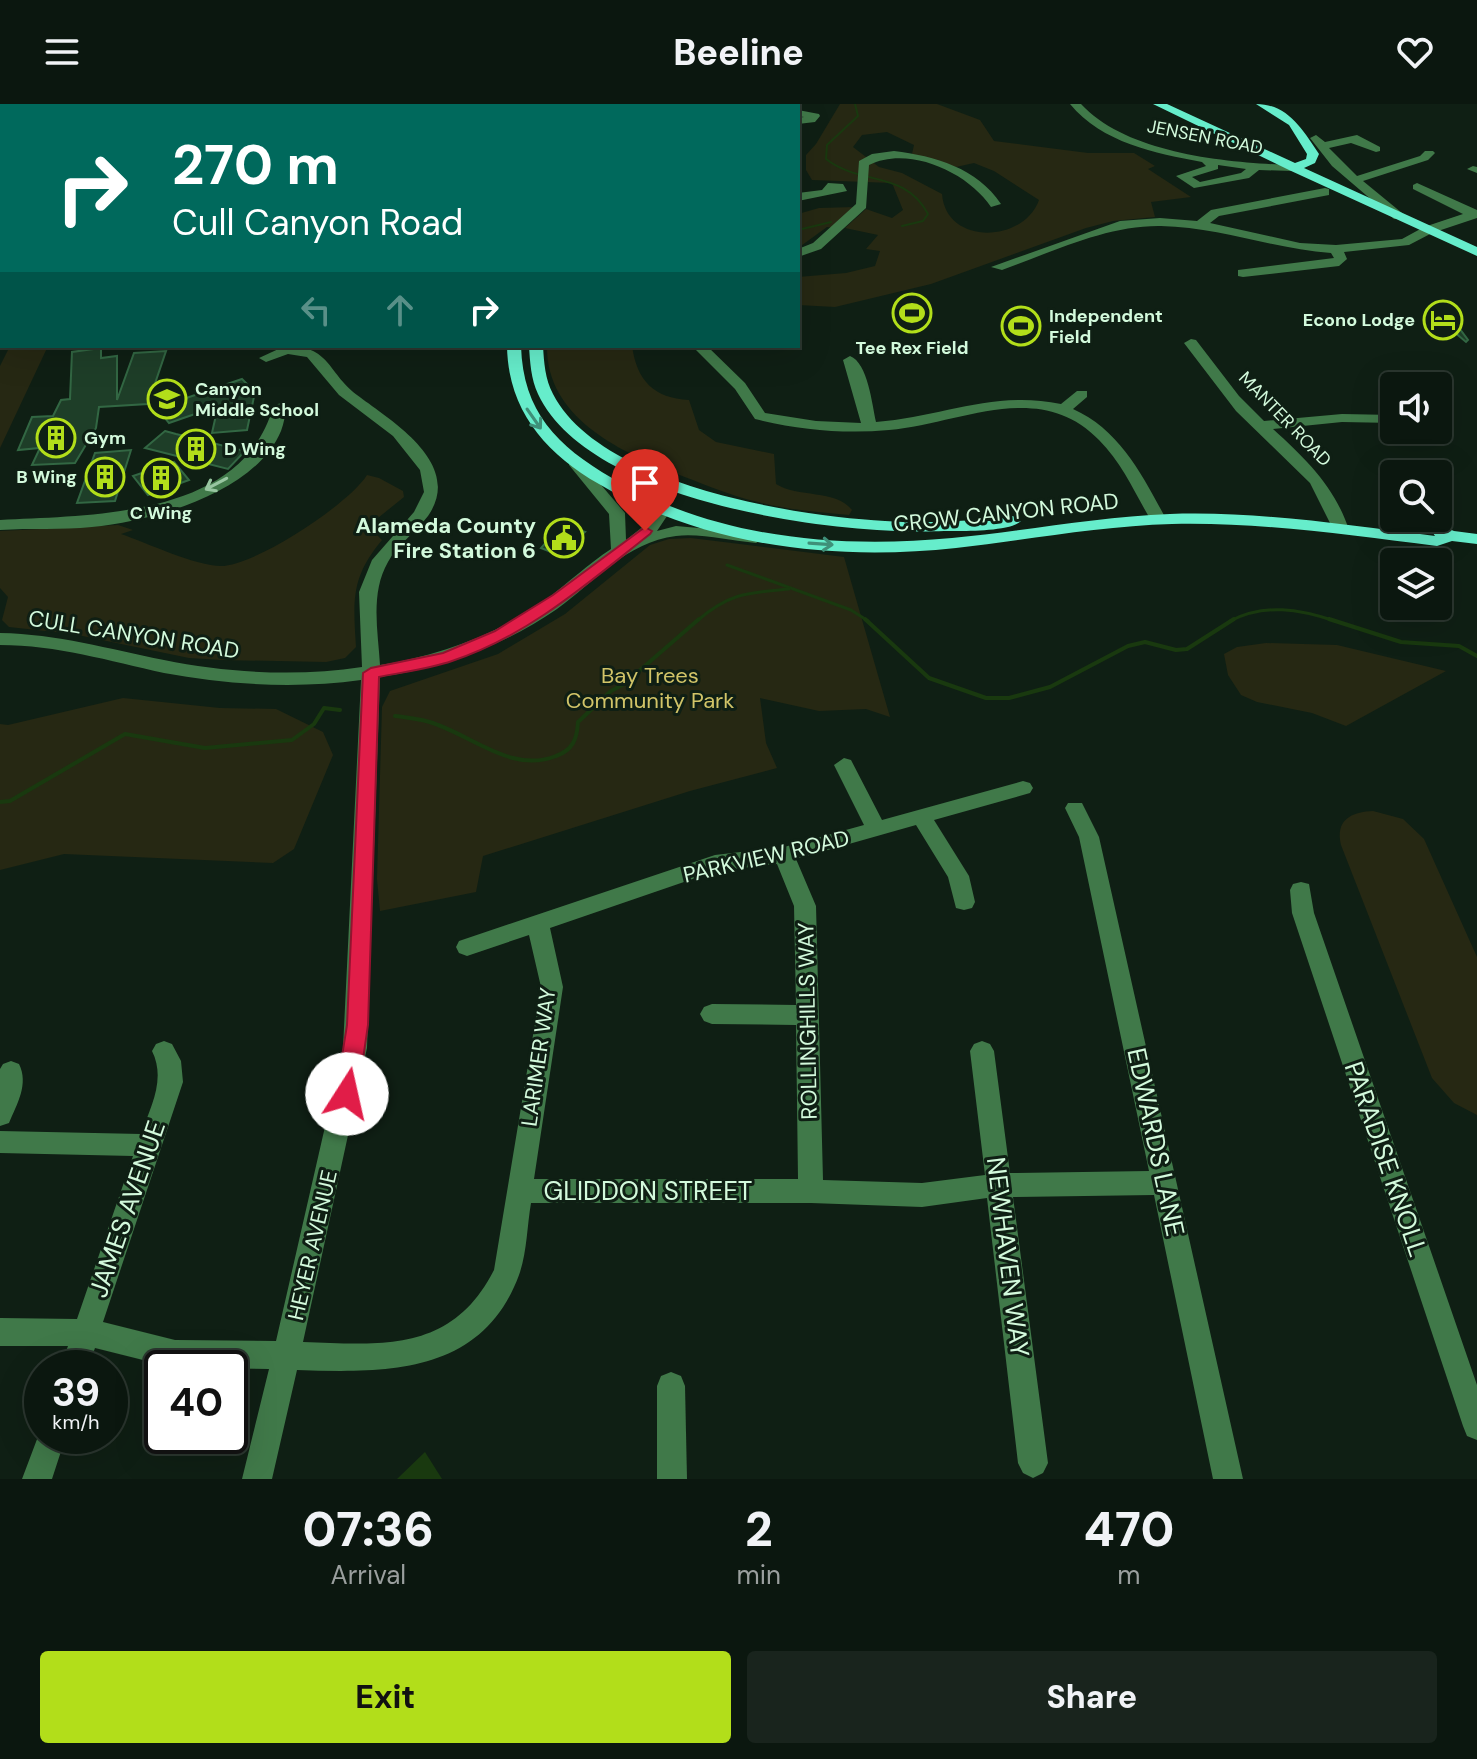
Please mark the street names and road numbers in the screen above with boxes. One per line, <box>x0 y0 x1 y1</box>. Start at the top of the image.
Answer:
street label: JENSEN ROAD <box>1145 114 1265 160</box>
street label: MANTER ROAD <box>1234 366 1336 472</box>
street label: CROW CANYON ROAD <box>892 486 1120 539</box>
street label: CULL CANYON ROAD <box>26 604 241 665</box>
street label: PARKVIEW ROAD <box>680 823 852 890</box>
street label: ROLLINGHILLS WAY <box>791 922 824 1120</box>
street label: LARIMER WAY <box>514 986 563 1128</box>
street label: EDWARDS LANE <box>1119 1045 1193 1239</box>
street label: PARADISE KNOLL <box>1337 1057 1435 1261</box>
street label: JAMES AVENUE <box>81 1116 173 1302</box>
street label: NEWHAVEN WAY <box>979 1155 1037 1359</box>
street label: HEYER AVENUE <box>281 1167 344 1323</box>
street label: GLIDDON STREET <box>544 1174 752 1208</box>

